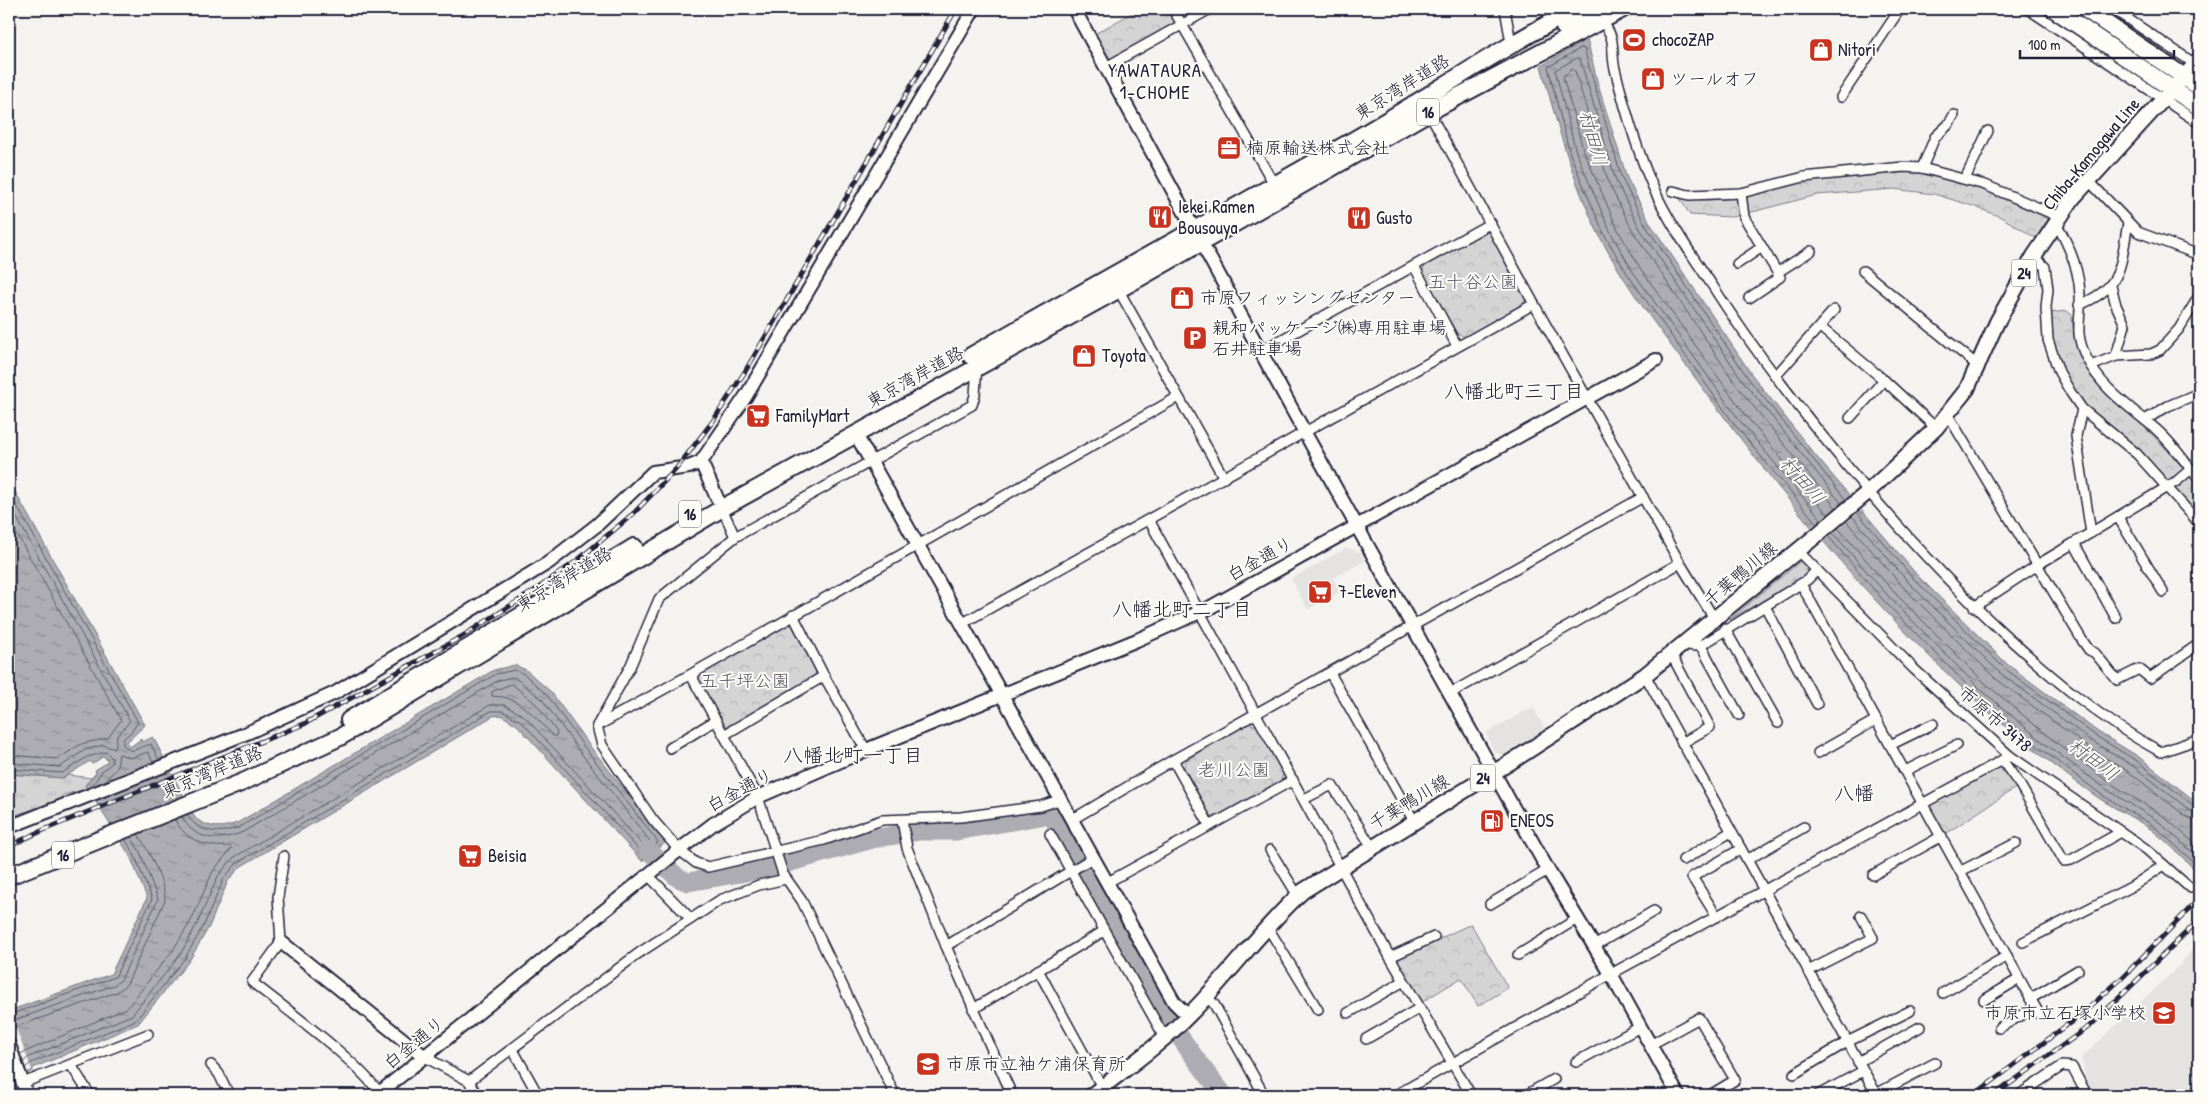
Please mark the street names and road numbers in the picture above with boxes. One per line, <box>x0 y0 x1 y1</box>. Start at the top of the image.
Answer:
street label: 東京湾岸道路 <box>1349 47 1454 126</box>
street label: Chiba-Kamogawa Line <box>2036 92 2145 215</box>
road number: 16 <box>1417 98 1439 125</box>
road number: 24 <box>2012 260 2036 286</box>
street label: 東京湾岸道路 <box>861 339 968 414</box>
road number: 16 <box>679 500 701 528</box>
street label: 白金通り <box>1222 530 1297 587</box>
street label: 千葉鴨川線 <box>1697 535 1782 612</box>
street label: 東京湾岸道路 <box>511 540 616 617</box>
street label: 市原市 3478 <box>1953 680 2038 758</box>
street label: 東京湾岸道路 <box>157 739 266 804</box>
street label: 白金通り <box>702 762 777 817</box>
road number: 24 <box>1470 764 1496 791</box>
street label: 千葉鴨川線 <box>1364 768 1454 835</box>
road number: 16 <box>52 842 74 868</box>
street label: 白金通り <box>378 1010 450 1075</box>

